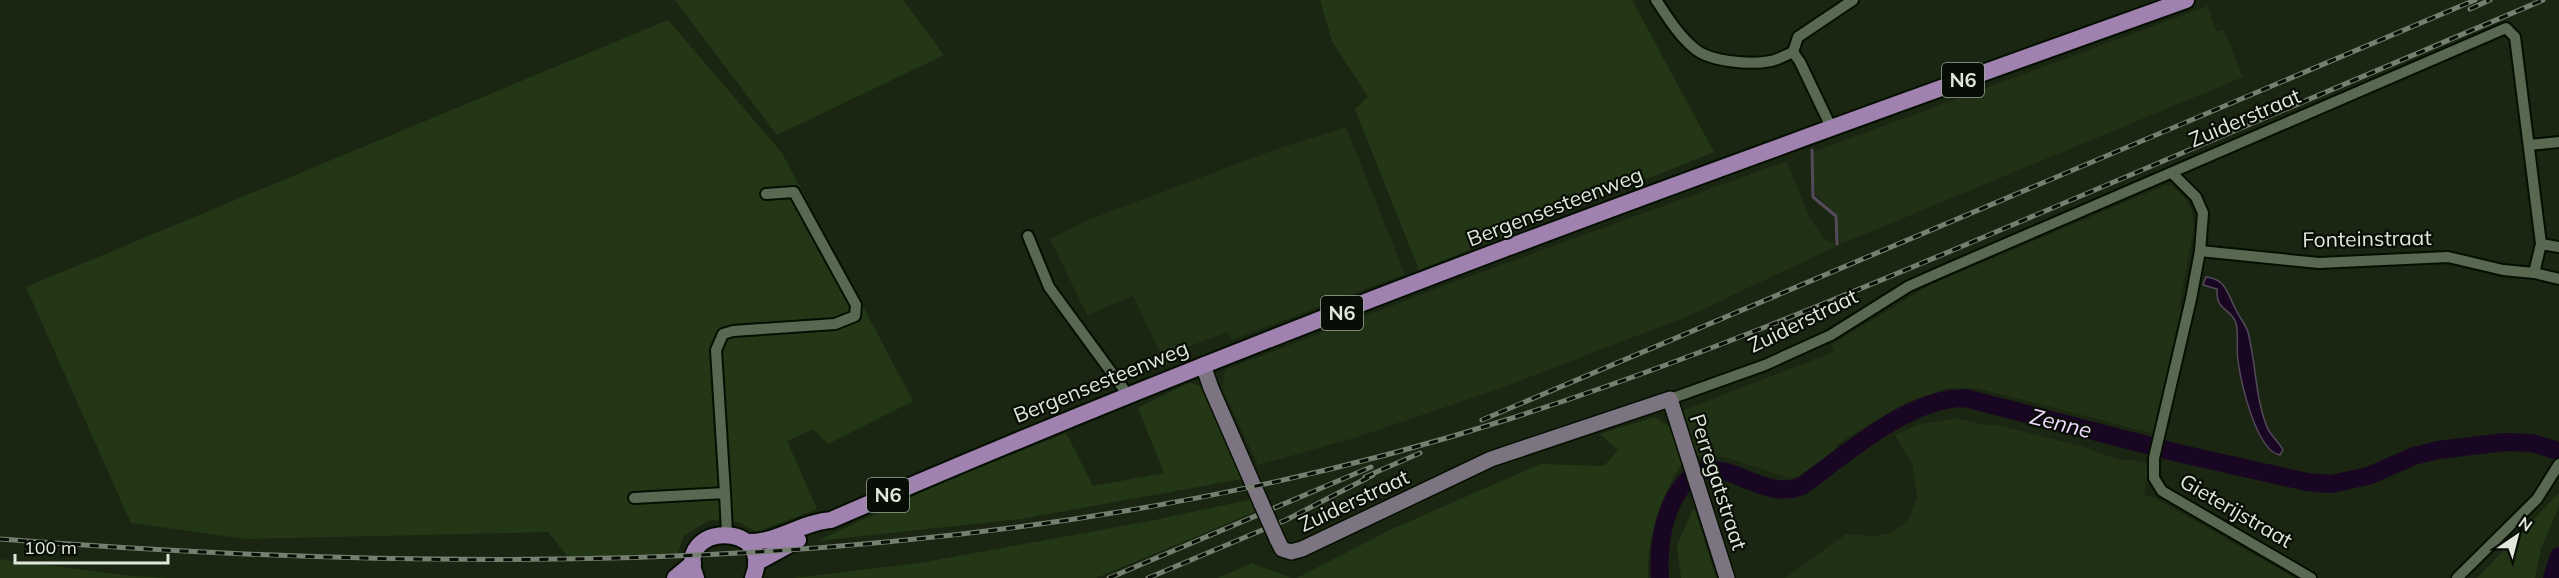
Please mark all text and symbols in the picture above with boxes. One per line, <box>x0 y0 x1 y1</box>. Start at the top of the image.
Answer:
road number: N6 <box>1942 63 1984 97</box>
street label: Zuiderstraat <box>2185 82 2304 152</box>
street label: Bergensesteenweg <box>1463 161 1646 252</box>
street label: Fonteinstraat <box>2302 224 2432 252</box>
street label: Zuiderstraat <box>1744 282 1862 358</box>
road number: N6 <box>1321 296 1363 330</box>
street label: Bergensesteenweg <box>1009 334 1192 428</box>
water label: Zenne <box>2027 402 2095 444</box>
street label: Perregatstraat <box>1685 410 1753 553</box>
street label: Zuiderstraat <box>1294 463 1413 537</box>
street label: Gieterijstraat <box>2176 467 2297 553</box>
road number: N6 <box>867 478 909 512</box>
north arrow <box>2487 506 2547 566</box>
text: N <box>2515 512 2536 535</box>
scale bar <box>15 527 168 565</box>
text: 100 m <box>24 536 77 559</box>

